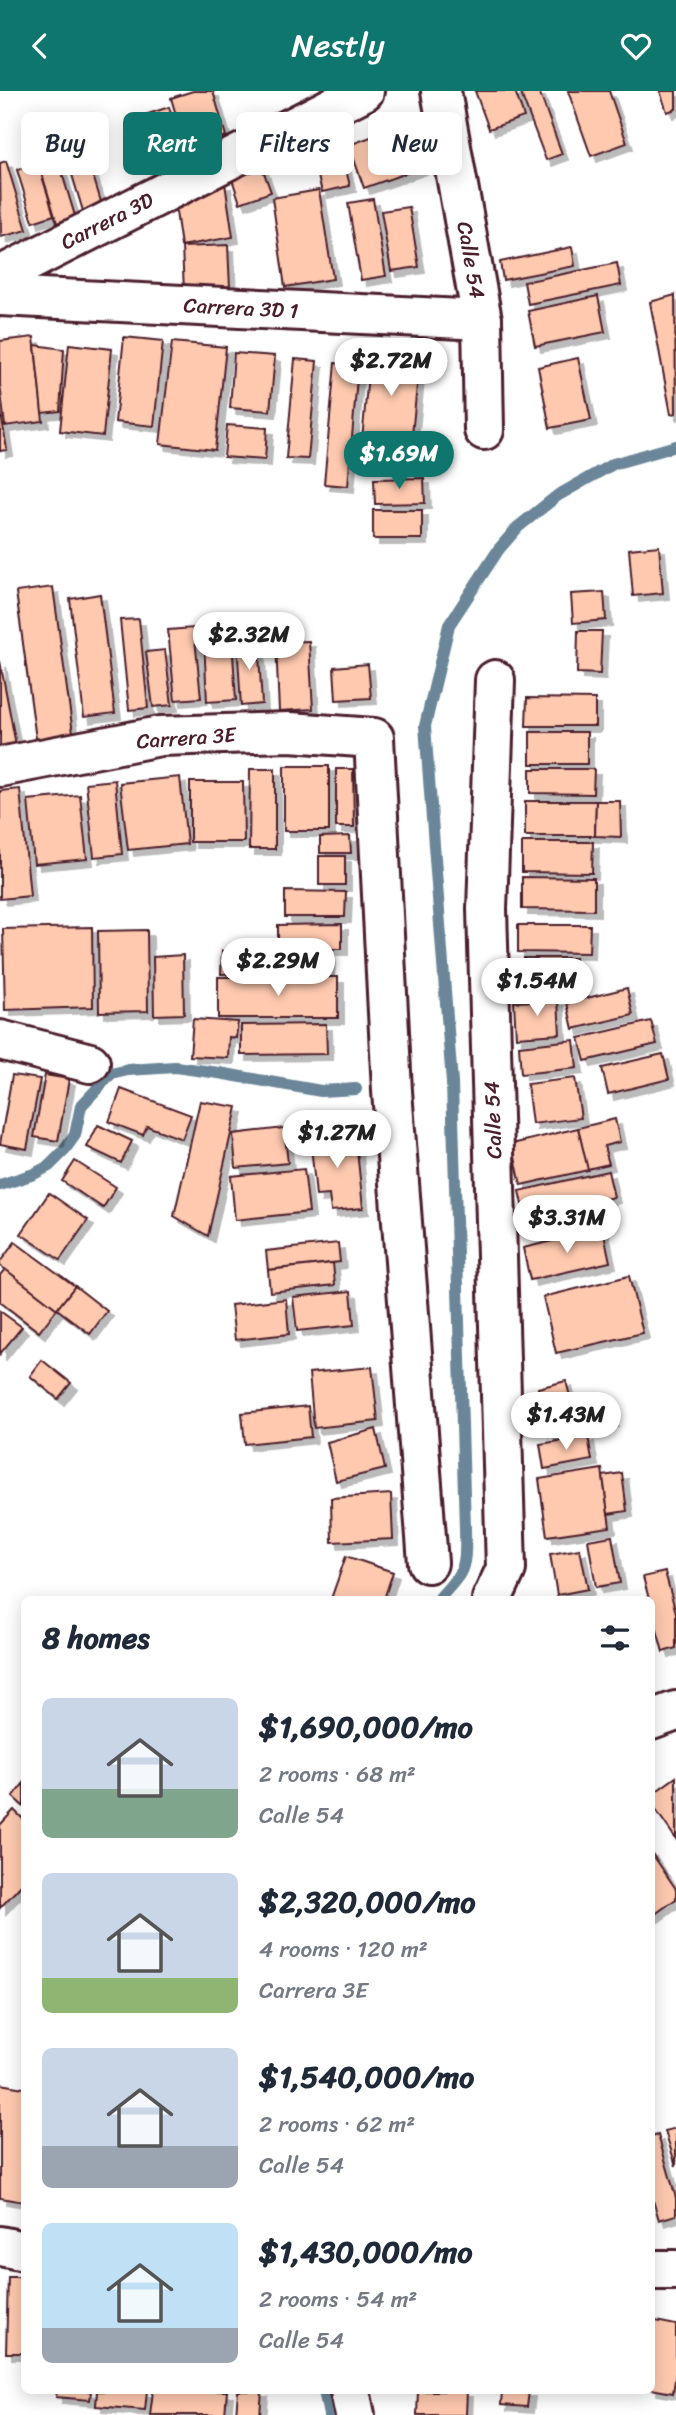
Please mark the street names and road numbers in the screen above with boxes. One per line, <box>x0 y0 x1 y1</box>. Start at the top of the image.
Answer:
street label: Carrera 3D <box>54 181 161 261</box>
street label: Calle 54 <box>446 218 496 302</box>
street label: Carrera 3D 1 <box>183 286 299 330</box>
street label: Carrera 3E <box>135 715 238 760</box>
street label: Calle 54 <box>473 1080 513 1160</box>

